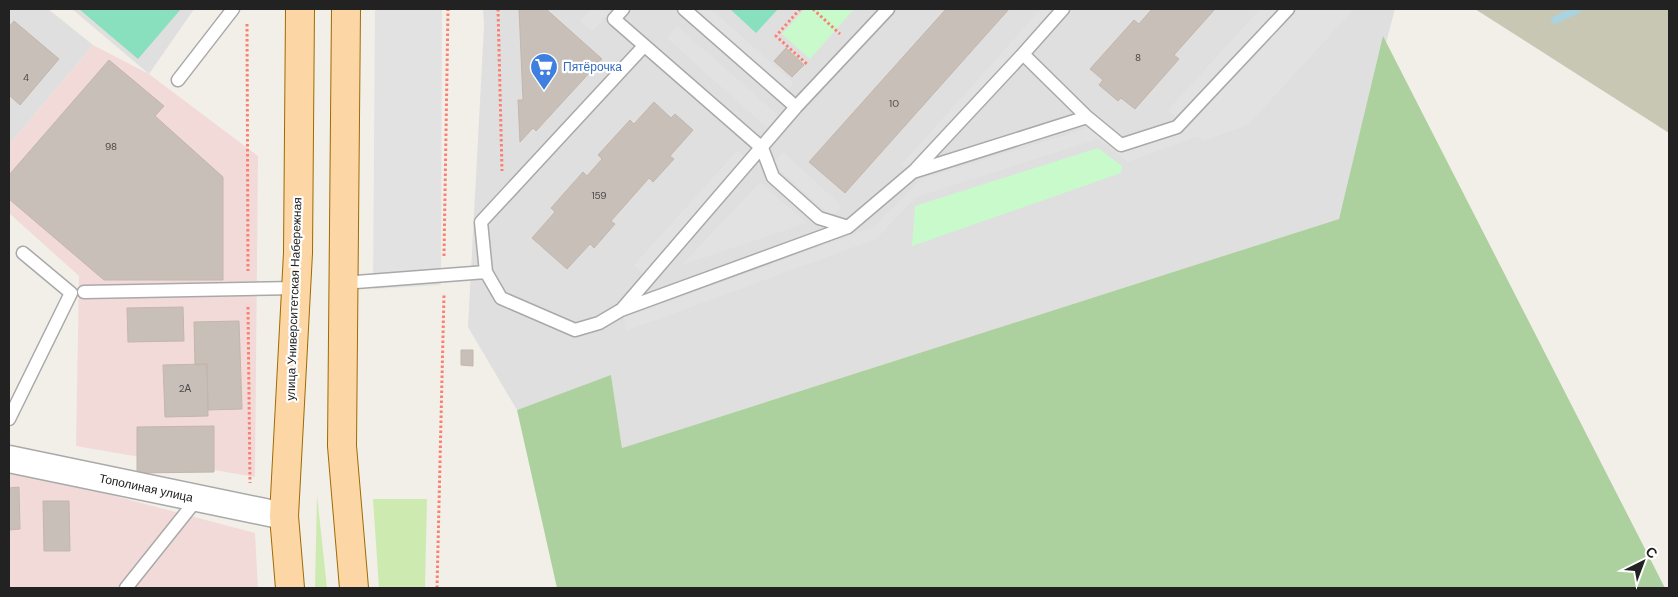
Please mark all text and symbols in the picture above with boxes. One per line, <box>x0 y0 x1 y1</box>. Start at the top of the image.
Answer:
house number: 8 <box>1135 51 1141 64</box>
supermarket icon: Пятёрочка <box>529 52 559 91</box>
place label: Пятёрочка <box>563 59 622 75</box>
house number: 4 <box>23 71 29 84</box>
house number: 10 <box>889 97 899 110</box>
house number: 98 <box>105 140 117 153</box>
house number: 159 <box>591 189 607 202</box>
street label: улица Университетская Набережная <box>282 197 306 401</box>
house number: 2А <box>179 382 192 395</box>
street label: Тополиная улица <box>98 470 195 506</box>
north arrow <box>1618 537 1668 587</box>
text: С <box>1642 542 1661 562</box>

